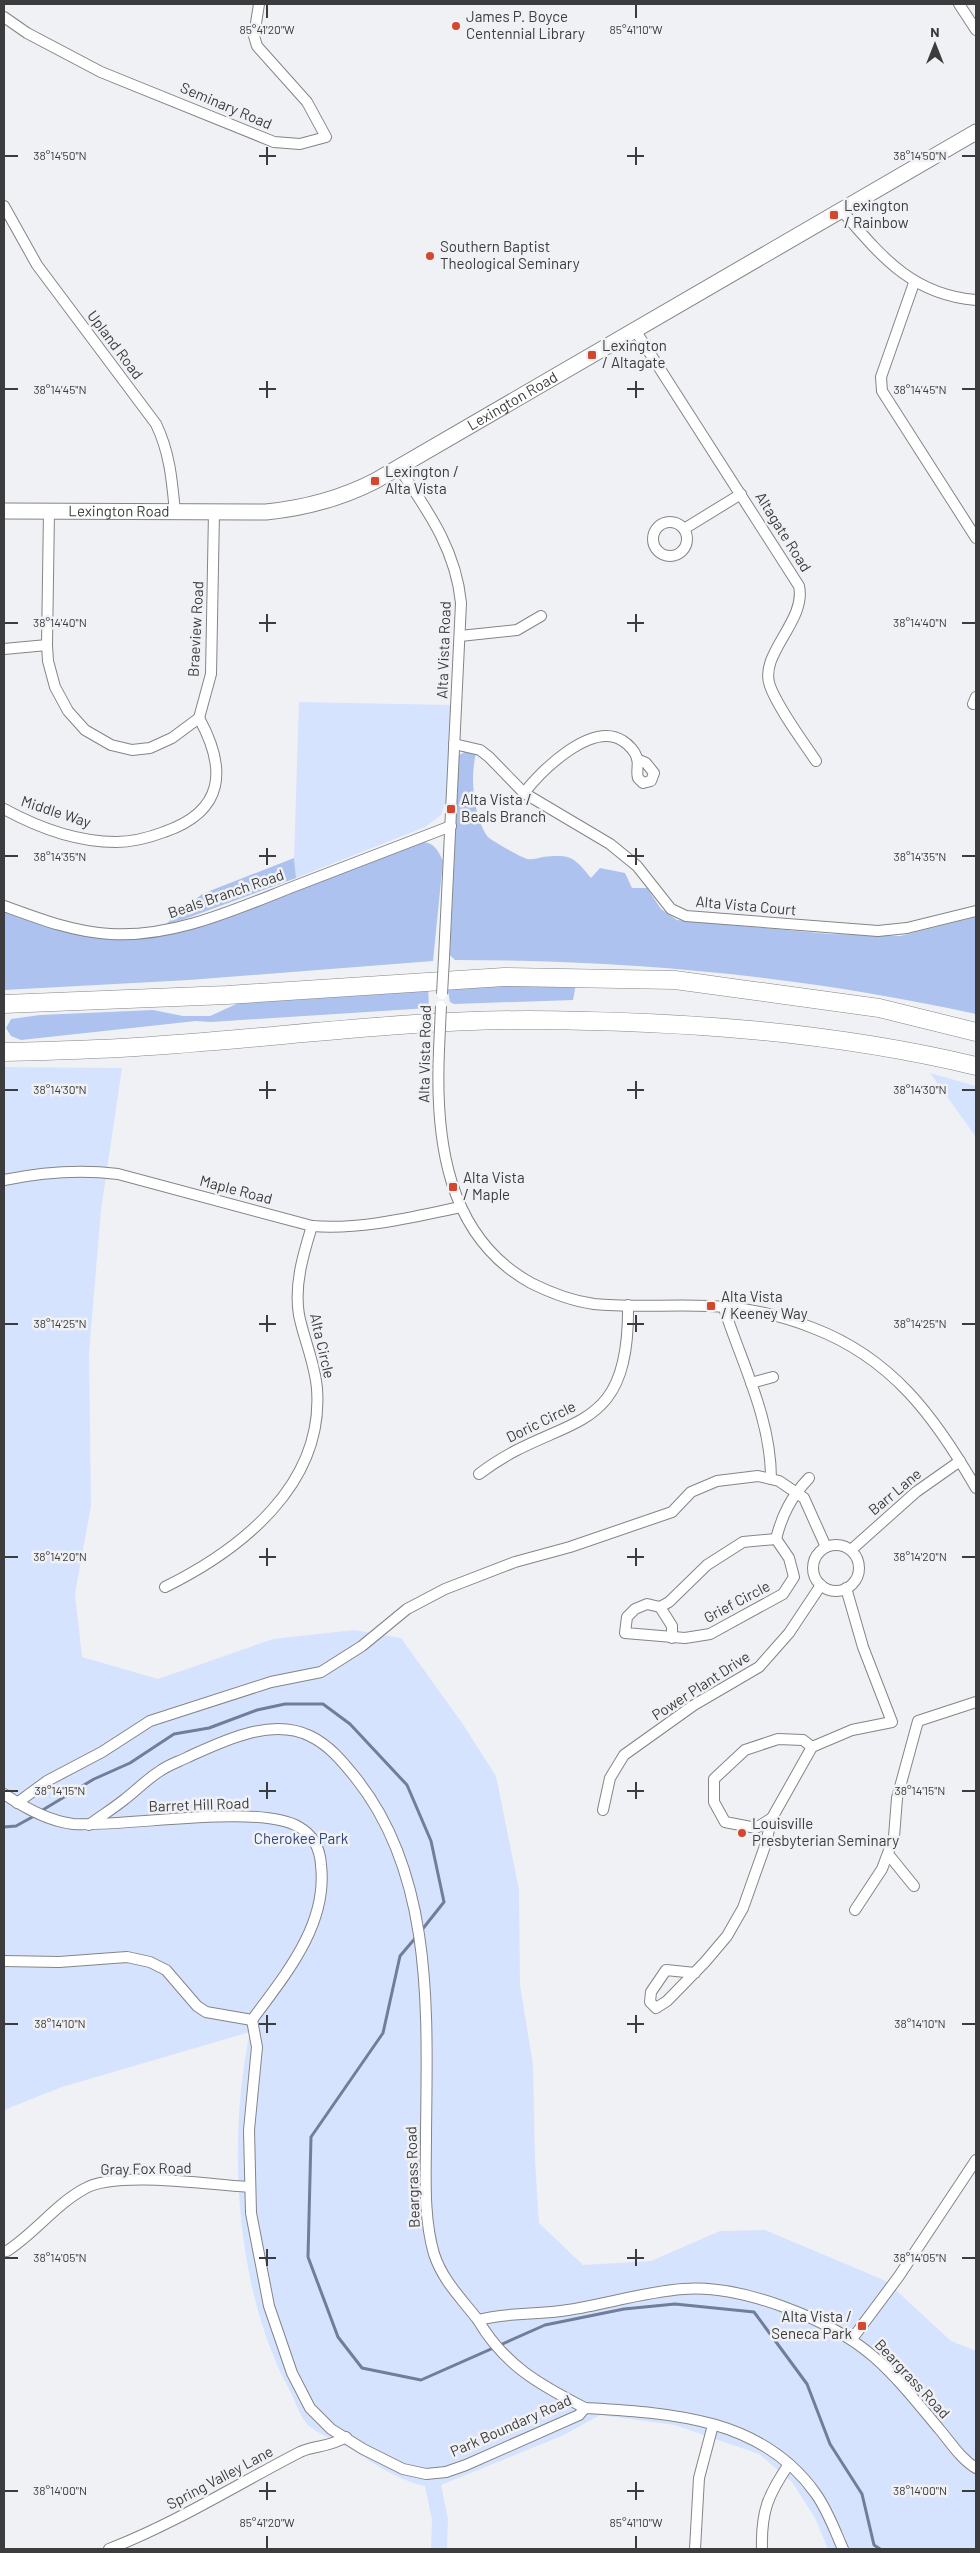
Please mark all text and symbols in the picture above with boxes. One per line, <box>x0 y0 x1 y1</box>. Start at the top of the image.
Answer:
place label: James P. Boyce Centennial Library <box>466 7 585 42</box>
marker: James P. Boyce Centennial Library <box>450 20 462 32</box>
north arrow <box>910 20 960 70</box>
text: 85°41'20"W <box>239 22 295 36</box>
text: 85°41'10"W <box>610 22 663 36</box>
text: N <box>930 23 940 40</box>
street label: Seminary Road <box>178 78 275 132</box>
text: 38°14'50"N <box>33 148 87 162</box>
text: 38°14'50"N <box>893 148 947 162</box>
place label: Lexington / Rainbow <box>844 196 909 231</box>
marker: Lexington / Rainbow <box>828 209 840 221</box>
place label: Southern Baptist Theological Seminary <box>440 237 580 272</box>
marker: Southern Baptist Theological Seminary <box>424 250 436 262</box>
street label: Upland Road <box>84 306 147 382</box>
place label: Lexington / Altagate <box>602 336 667 371</box>
marker: Lexington / Altagate <box>586 349 598 361</box>
street label: Lexington Road <box>464 367 560 433</box>
text: 38°14'45"N <box>33 382 87 396</box>
text: 38°14'45"N <box>893 382 947 396</box>
place label: Lexington / Alta Vista <box>385 462 459 497</box>
marker: Lexington / Alta Vista <box>369 475 381 487</box>
street label: Altagate Road <box>752 488 816 575</box>
street label: Lexington Road <box>68 501 170 520</box>
street label: Braeview Road <box>184 581 207 677</box>
street label: Alta Vista Road <box>432 601 454 699</box>
text: 38°14'40"N <box>33 615 87 629</box>
text: 38°14'40"N <box>893 615 947 629</box>
place label: Alta Vista / Beals Branch <box>461 790 546 825</box>
street label: Middle Way <box>19 791 94 831</box>
marker: Alta Vista / Beals Branch <box>445 803 457 815</box>
text: 38°14'35"N <box>34 849 86 863</box>
text: 38°14'35"N <box>894 849 946 863</box>
street label: Beals Branch Road <box>165 865 286 921</box>
street label: Alta Vista Court <box>695 892 797 918</box>
street label: Alta Vista Road <box>414 1005 434 1103</box>
text: 38°14'30"N <box>33 1082 87 1096</box>
text: 38°14'30"N <box>893 1082 947 1096</box>
place label: Alta Vista / Maple <box>463 1168 525 1203</box>
street label: Maple Road <box>198 1171 274 1207</box>
marker: Alta Vista / Maple <box>447 1181 459 1193</box>
place label: Alta Vista / Keeney Way <box>721 1287 808 1322</box>
marker: Alta Vista / Keeney Way <box>705 1300 717 1312</box>
street label: Alta Circle <box>307 1311 339 1380</box>
text: 38°14'25"N <box>33 1316 87 1330</box>
text: 38°14'25"N <box>893 1316 947 1330</box>
street label: Doric Circle <box>503 1397 578 1446</box>
street label: Barr Lane <box>864 1464 924 1518</box>
text: 38°14'20"N <box>33 1549 87 1563</box>
text: 38°14'20"N <box>893 1549 947 1563</box>
street label: Grief Circle <box>700 1576 773 1626</box>
street label: Power Plant Drive <box>648 1647 753 1724</box>
text: 38°14'15"N <box>35 1783 85 1797</box>
text: 38°14'15"N <box>895 1783 945 1797</box>
street label: Barret Hill Road <box>148 1793 250 1815</box>
place label: Louisville Presbyterian Seminary <box>752 1814 899 1849</box>
marker: Louisville Presbyterian Seminary <box>736 1827 748 1839</box>
park label: Cherokee Park <box>254 1829 349 1847</box>
text: 38°14'10"N <box>34 2016 86 2030</box>
text: 38°14'10"N <box>894 2016 946 2030</box>
street label: Beargrass Road <box>401 2126 423 2228</box>
street label: Gray Fox Road <box>100 2158 192 2178</box>
text: 38°14'05"N <box>33 2250 87 2264</box>
text: 38°14'05"N <box>893 2250 947 2264</box>
place label: Alta Vista / Seneca Park <box>771 2307 852 2342</box>
marker: Alta Vista / Seneca Park <box>856 2320 868 2332</box>
street label: Beargrass Road <box>871 2335 954 2422</box>
street label: Park Boundary Road <box>447 2390 574 2460</box>
street label: Spring Valley Lane <box>163 2441 276 2513</box>
text: 38°14'00"N <box>33 2483 87 2497</box>
text: 38°14'00"N <box>893 2483 947 2497</box>
text: 85°41'20"W <box>239 2515 295 2529</box>
text: 85°41'10"W <box>610 2515 663 2529</box>

